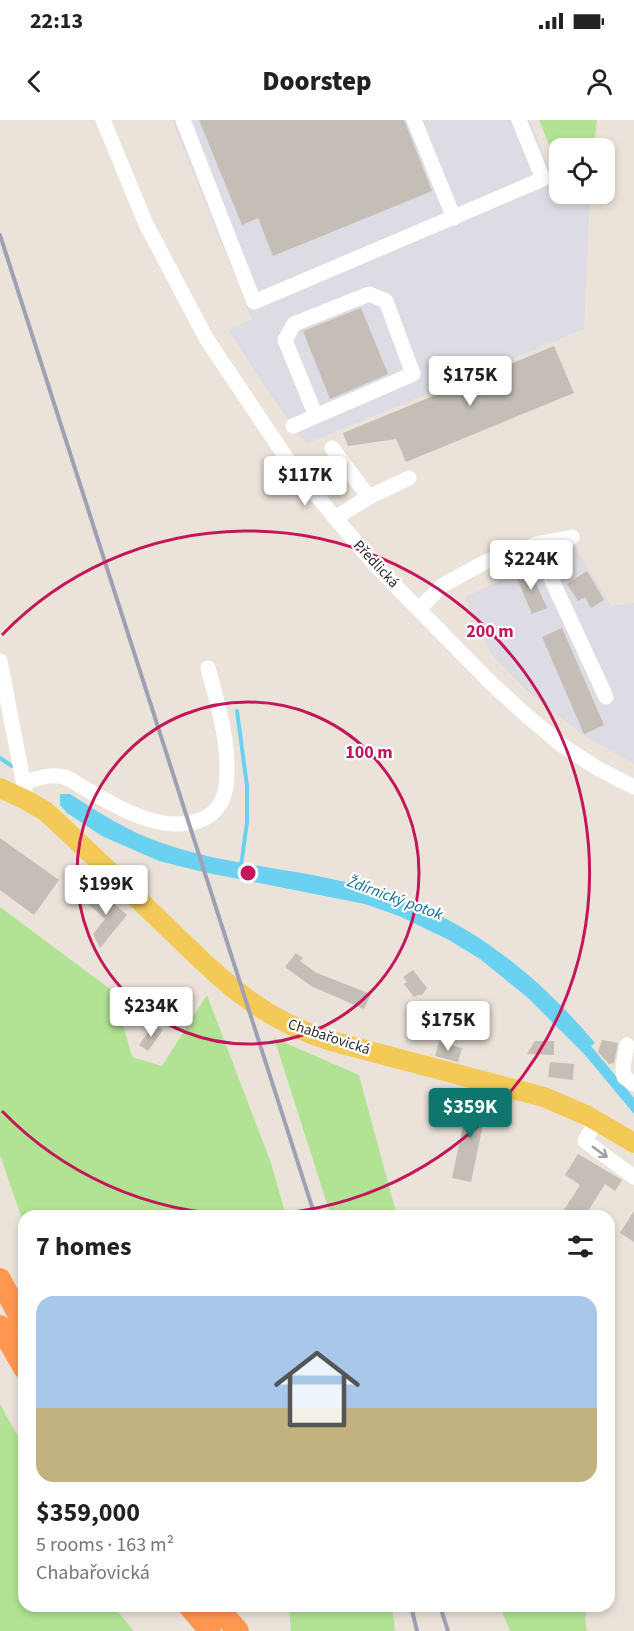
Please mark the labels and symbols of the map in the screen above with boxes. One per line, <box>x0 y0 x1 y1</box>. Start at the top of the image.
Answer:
pin: $175K <box>428 356 512 407</box>
pin: $117K <box>263 456 347 507</box>
street label: Předlická <box>348 535 404 593</box>
pin: $224K <box>489 540 573 591</box>
text: 200 m <box>466 619 514 644</box>
text: 100 m <box>345 740 393 765</box>
centre of rings <box>238 863 258 883</box>
pin: $199K <box>64 865 148 916</box>
water label: Ždírnický potok <box>343 870 446 926</box>
pin: $234K <box>109 987 193 1038</box>
pin: $175K <box>406 1001 490 1052</box>
street label: Chabařovická <box>285 1014 373 1060</box>
pin: $359K <box>428 1088 512 1139</box>
one-way arrow <box>592 1146 608 1158</box>

